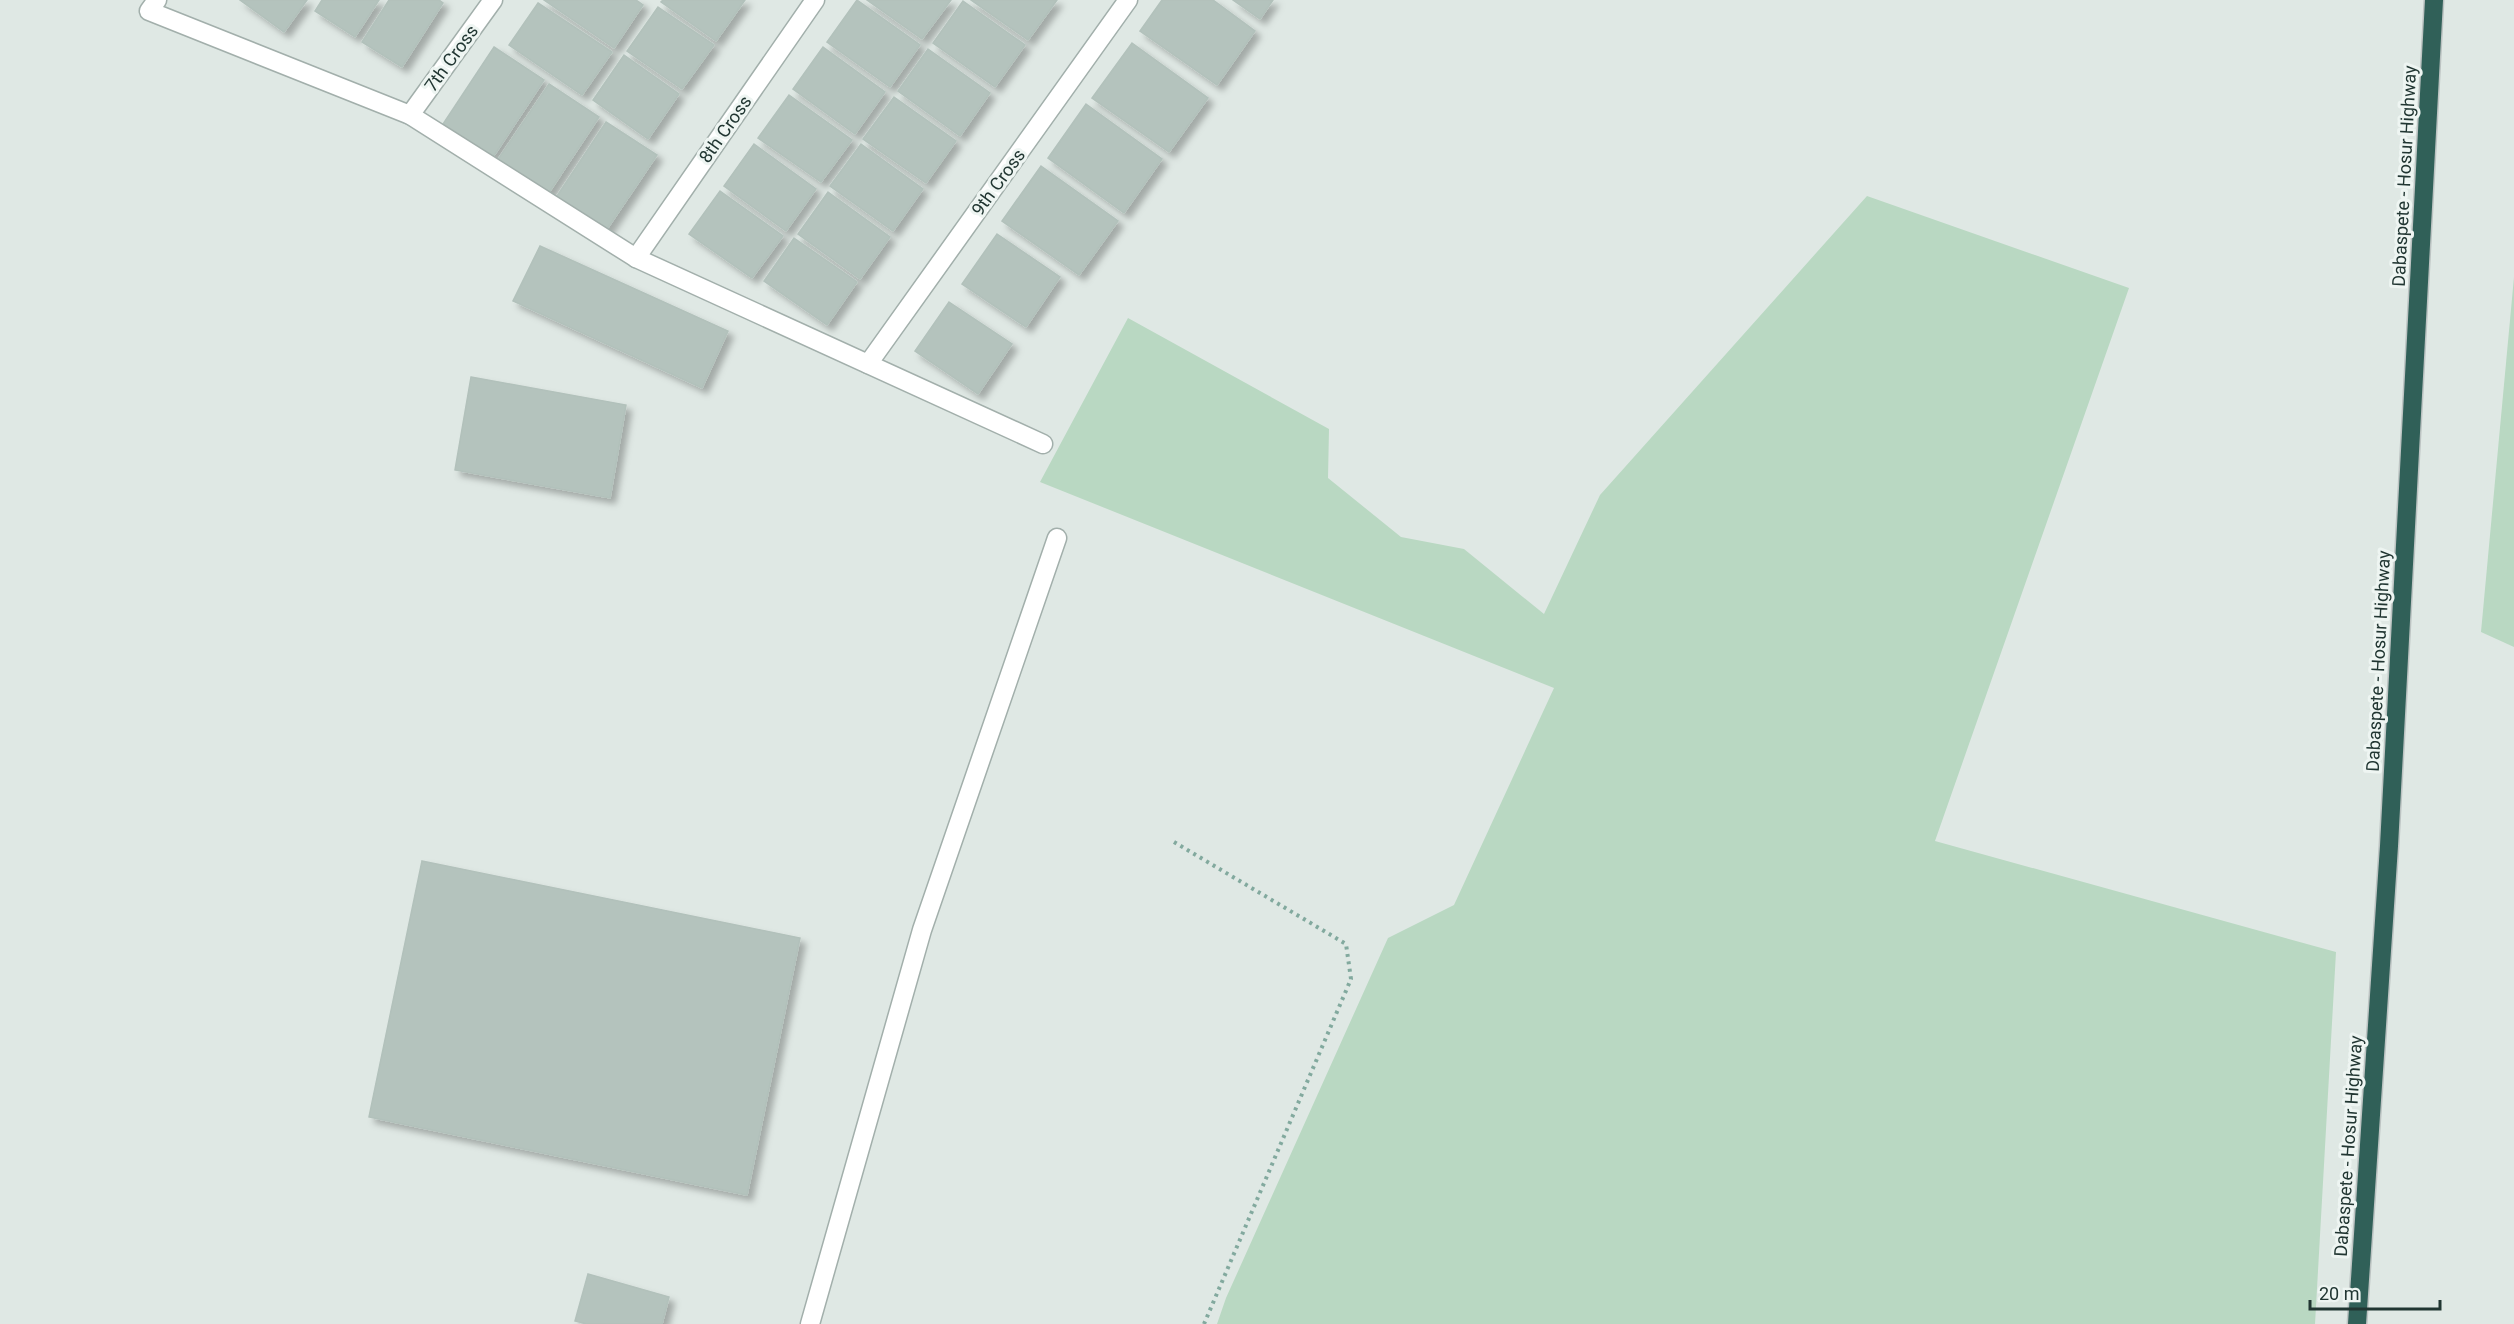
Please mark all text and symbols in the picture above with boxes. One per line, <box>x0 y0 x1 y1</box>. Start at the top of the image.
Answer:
street label: 7th Cross <box>420 21 482 95</box>
street label: Dabaspete - Hosur Highway <box>2388 64 2420 287</box>
street label: 8th Cross <box>694 91 756 167</box>
street label: 9th Cross <box>967 145 1029 219</box>
street label: Dabaspete - Hosur Highway <box>2362 549 2394 772</box>
street label: Dabaspete - Hosur Highway <box>2330 1034 2366 1257</box>
scale bar <box>2310 1273 2440 1311</box>
text: 20 m <box>2319 1283 2359 1304</box>

